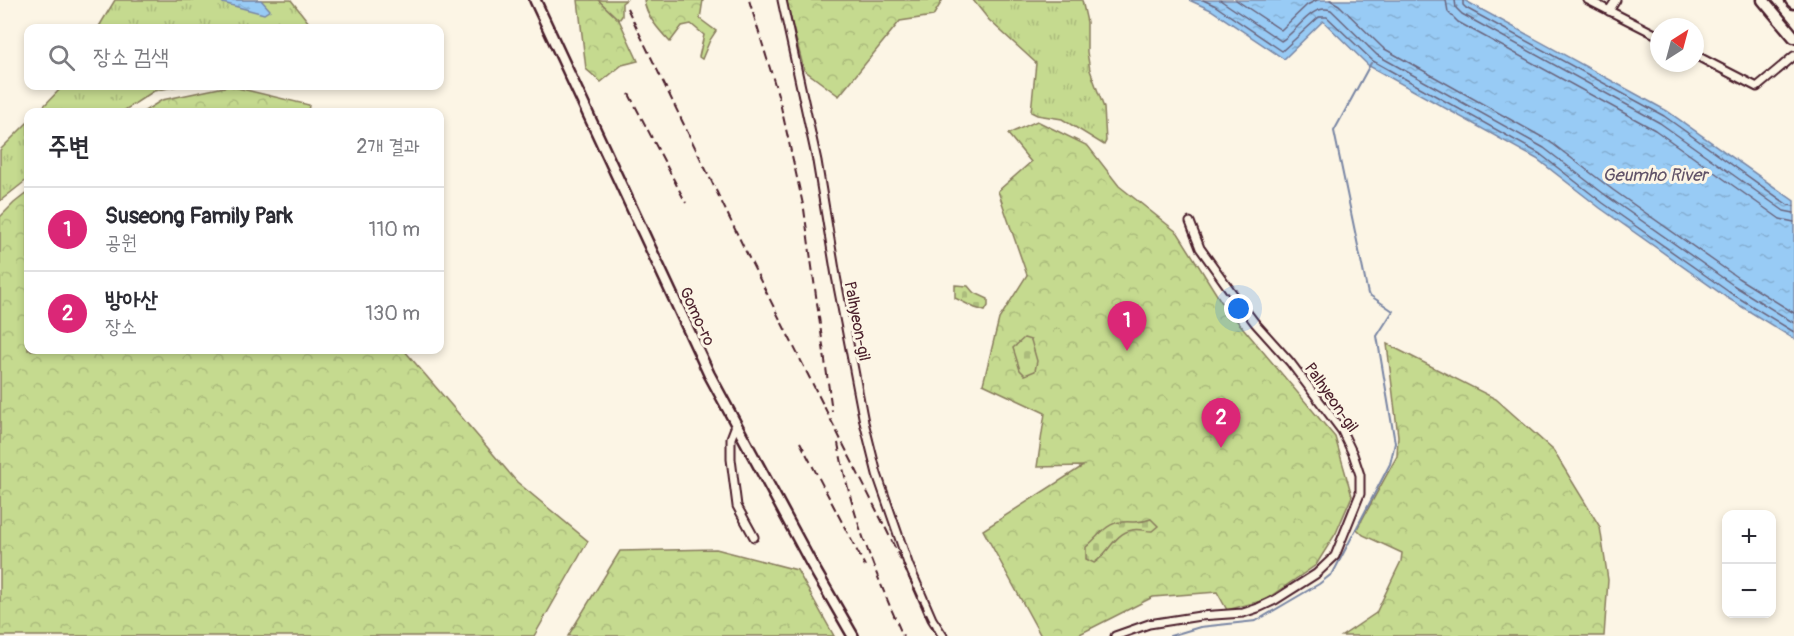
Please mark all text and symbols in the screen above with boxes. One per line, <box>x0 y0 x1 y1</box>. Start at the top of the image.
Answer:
north arrow <box>1650 18 1704 72</box>
search box <box>24 24 444 90</box>
icon: search <box>45 41 78 74</box>
text: 장소 검색 <box>93 43 169 71</box>
text: 주변 <box>48 131 90 163</box>
text: 2개 결과 <box>356 134 420 159</box>
water label: Geumho River <box>1603 164 1710 187</box>
text: Suseong Family Park <box>105 202 293 230</box>
text: 1 <box>64 217 71 242</box>
text: 110 m <box>369 217 420 242</box>
text: 공원 <box>105 230 137 255</box>
street label: Palhyeon-gil <box>840 280 875 363</box>
street label: Gomo-ro <box>675 284 719 349</box>
text: 방아산 <box>105 286 158 314</box>
your location <box>1224 294 1253 323</box>
text: 2 <box>62 301 73 326</box>
text: 130 m <box>365 301 420 326</box>
pin: 1 <box>1108 302 1146 351</box>
text: 장소 <box>105 314 137 339</box>
street label: Palhyeon-gil <box>1300 359 1362 436</box>
pin: 2 <box>1202 398 1240 448</box>
map controls <box>1722 510 1776 618</box>
button: + <box>1722 510 1776 564</box>
button: − <box>1722 564 1776 618</box>

